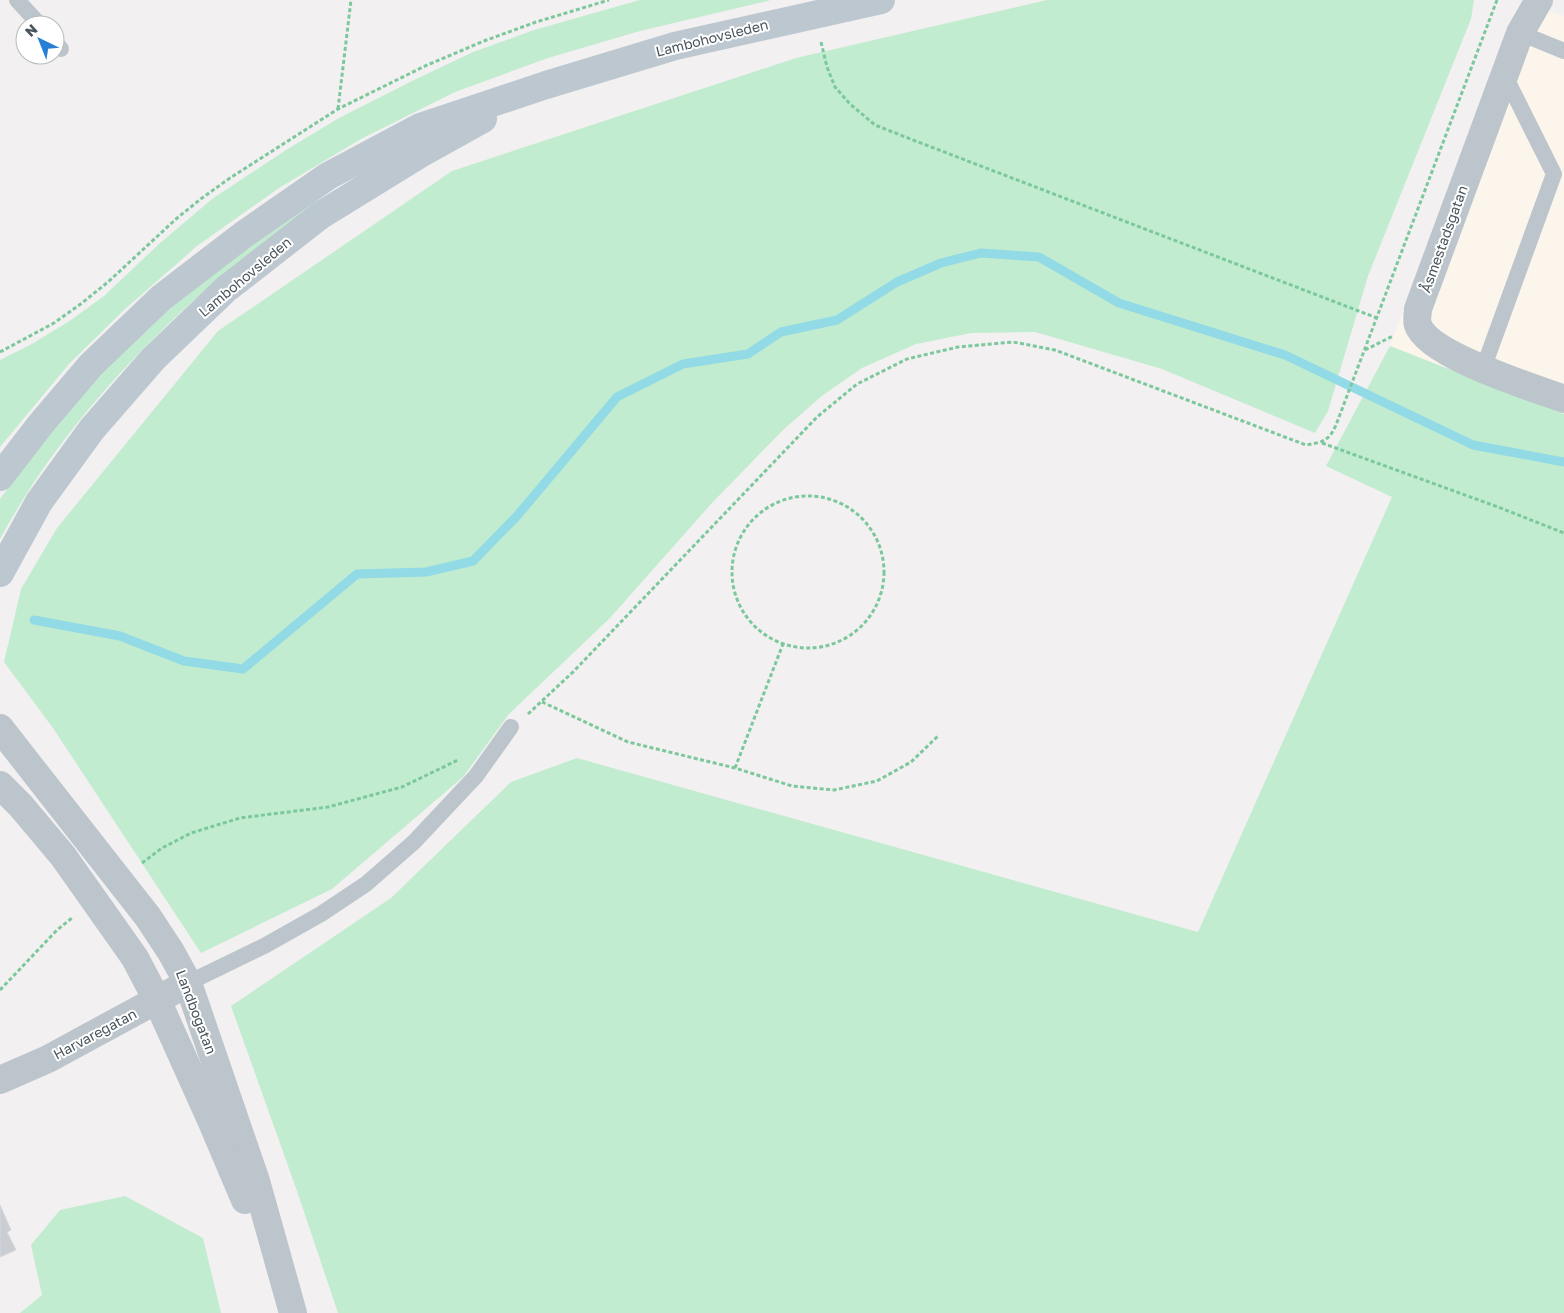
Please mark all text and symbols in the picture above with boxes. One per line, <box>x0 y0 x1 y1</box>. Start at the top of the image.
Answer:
north arrow <box>15 15 65 65</box>
street label: Lambohovsleden <box>654 15 770 60</box>
text: N <box>21 20 40 40</box>
street label: Åsmestadsgatan <box>1416 183 1471 295</box>
street label: Lambohovsleden <box>195 233 294 320</box>
street label: Landbogatan <box>173 967 220 1056</box>
street label: Harvaregatan <box>50 1005 139 1063</box>

